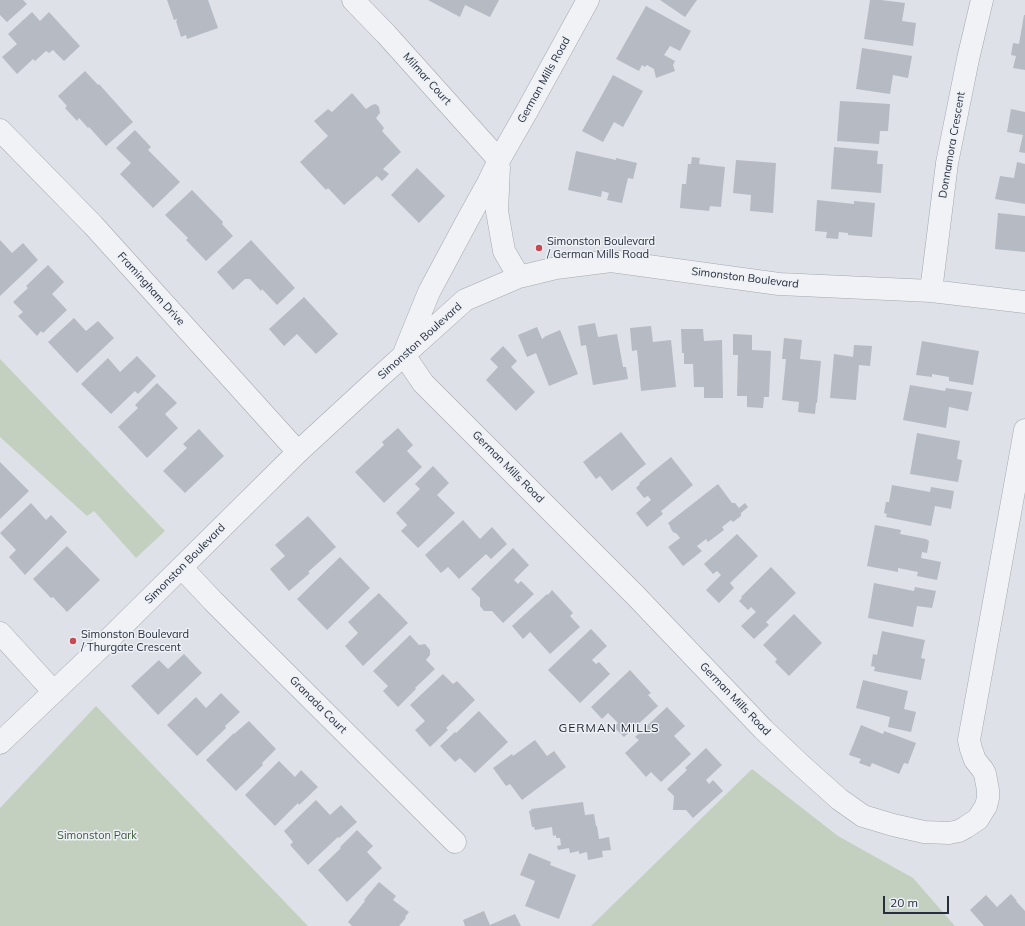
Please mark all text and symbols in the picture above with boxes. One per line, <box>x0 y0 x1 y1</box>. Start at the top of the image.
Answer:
street label: German Mills Road <box>515 35 573 125</box>
street label: Milmar Court <box>400 50 454 108</box>
street label: Donnamora Crescent <box>936 91 968 199</box>
place label: Simonston Boulevard / German Mills Road <box>547 235 655 261</box>
marker: Simonston Boulevard / German Mills Road <box>534 243 544 253</box>
street label: Framingham Drive <box>115 250 187 328</box>
street label: Simonston Boulevard <box>691 265 799 291</box>
street label: Simonston Boulevard <box>375 300 465 382</box>
street label: German Mills Road <box>469 428 547 506</box>
street label: Simonston Boulevard <box>142 521 228 607</box>
place label: Simonston Boulevard / Thurgate Crescent <box>81 628 189 654</box>
marker: Simonston Boulevard / Thurgate Crescent <box>68 636 78 646</box>
street label: German Mills Road <box>697 660 773 738</box>
street label: Granada Court <box>287 674 349 736</box>
district label: GERMAN MILLS <box>558 721 660 735</box>
park label: Simonston Park <box>57 829 137 843</box>
scale bar <box>885 888 951 914</box>
text: 20 m <box>890 895 918 910</box>

